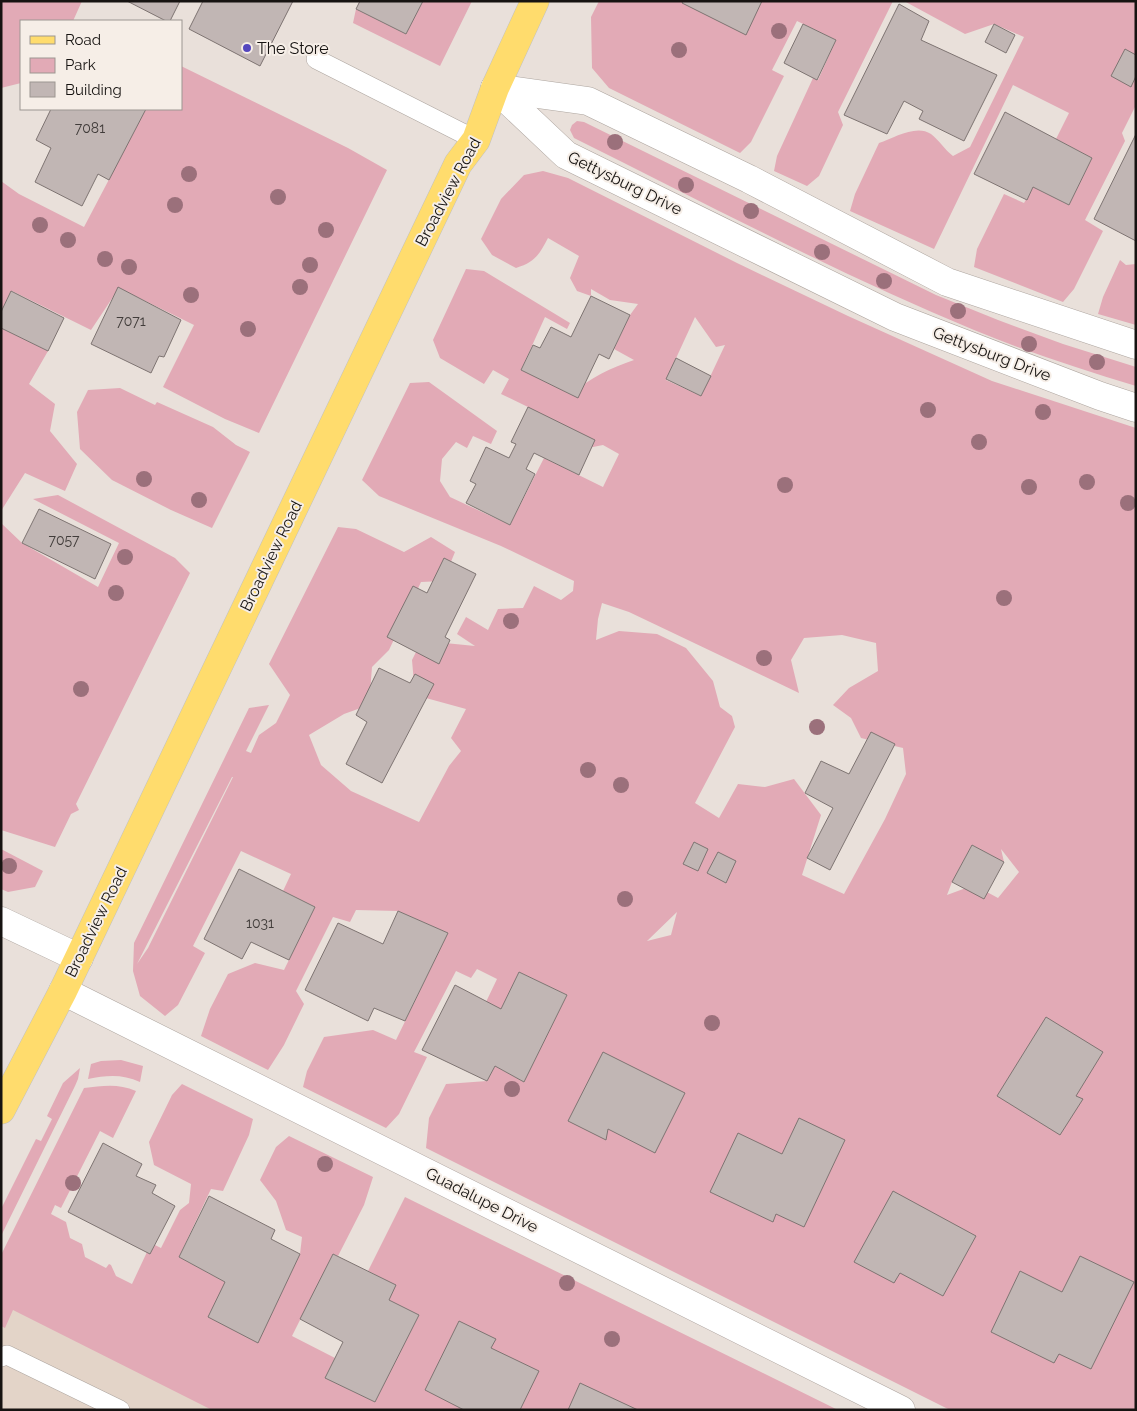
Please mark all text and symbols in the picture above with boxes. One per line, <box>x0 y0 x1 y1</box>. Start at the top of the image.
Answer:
legend <box>20 20 182 110</box>
text: Road <box>65 31 101 49</box>
place label: The Store <box>257 39 329 58</box>
marker: The Store <box>241 42 253 54</box>
text: Park <box>65 56 96 74</box>
text: Building <box>65 81 122 99</box>
house number: 7081 <box>75 120 105 136</box>
street label: Broadview Road <box>411 134 485 250</box>
street label: Gettysburg Drive <box>565 147 685 219</box>
house number: 7071 <box>116 313 146 329</box>
street label: Gettysburg Drive <box>930 323 1054 385</box>
street label: Broadview Road <box>236 498 306 614</box>
house number: 7057 <box>48 532 80 548</box>
street label: Broadview Road <box>61 864 131 980</box>
house number: 1031 <box>246 915 274 931</box>
street label: Guadalupe Drive <box>423 1163 541 1237</box>

